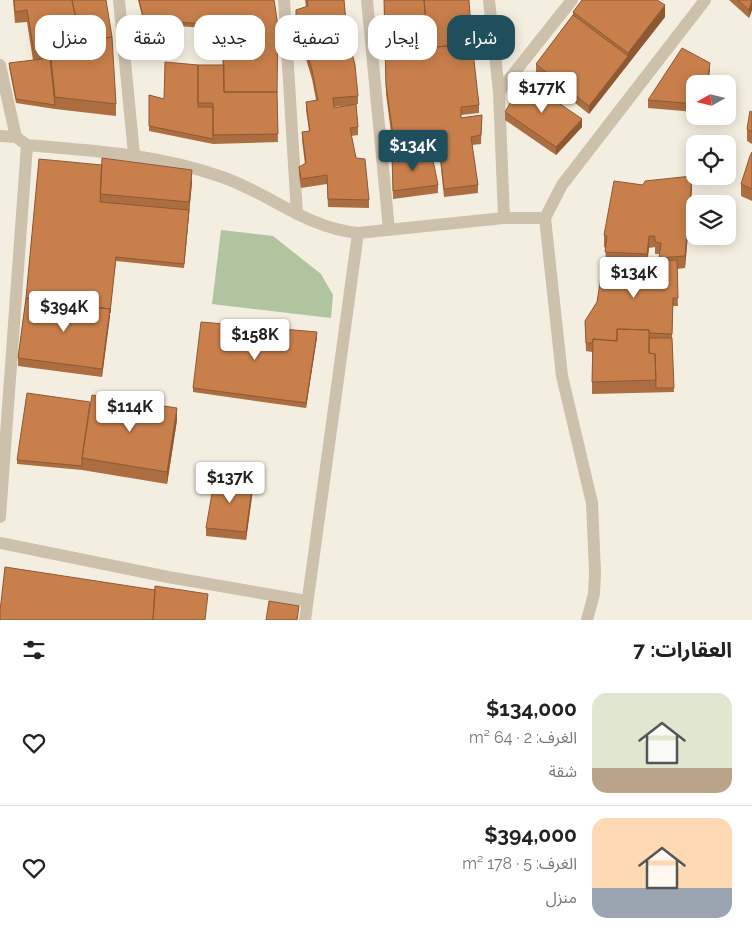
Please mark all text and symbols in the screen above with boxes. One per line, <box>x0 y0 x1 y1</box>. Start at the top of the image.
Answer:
chip: منزل <box>35 15 106 60</box>
chip: شقة <box>116 15 184 60</box>
chip: جديد <box>194 15 265 60</box>
chip: تصفية <box>275 15 358 60</box>
chip: إيجار <box>368 15 437 60</box>
chip: شراء <box>447 15 515 60</box>
pin: $177K <box>507 72 577 114</box>
north arrow <box>686 75 736 125</box>
map controls <box>686 75 736 245</box>
text: $177K <box>519 78 565 97</box>
pin: $134K <box>378 130 448 172</box>
button: locate <box>686 135 736 185</box>
text: $134K <box>390 136 436 155</box>
button: layers <box>686 195 736 245</box>
pin: $134K <box>599 256 669 299</box>
text: $134K <box>611 263 657 282</box>
pin: $394K <box>29 290 99 333</box>
text: $394K <box>40 297 88 316</box>
pin: $158K <box>220 318 290 361</box>
text: $158K <box>231 325 279 344</box>
pin: $114K <box>95 390 165 433</box>
text: $114K <box>107 397 153 416</box>
pin: $137K <box>195 462 265 504</box>
text: $137K <box>207 468 253 487</box>
icon: filters <box>20 636 48 664</box>
text: العقارات: 7 <box>633 637 732 662</box>
text: $134,000 <box>486 696 577 721</box>
icon: home <box>632 713 692 773</box>
text: الغرف: 2 · 64 m² <box>469 728 577 747</box>
icon: heart <box>20 729 48 757</box>
text: شقة <box>549 762 577 781</box>
text: $394,000 <box>484 822 577 847</box>
icon: home <box>632 838 692 898</box>
icon: heart <box>20 854 48 882</box>
text: الغرف: 5 · 178 m² <box>462 854 577 873</box>
text: منزل <box>546 888 577 907</box>

